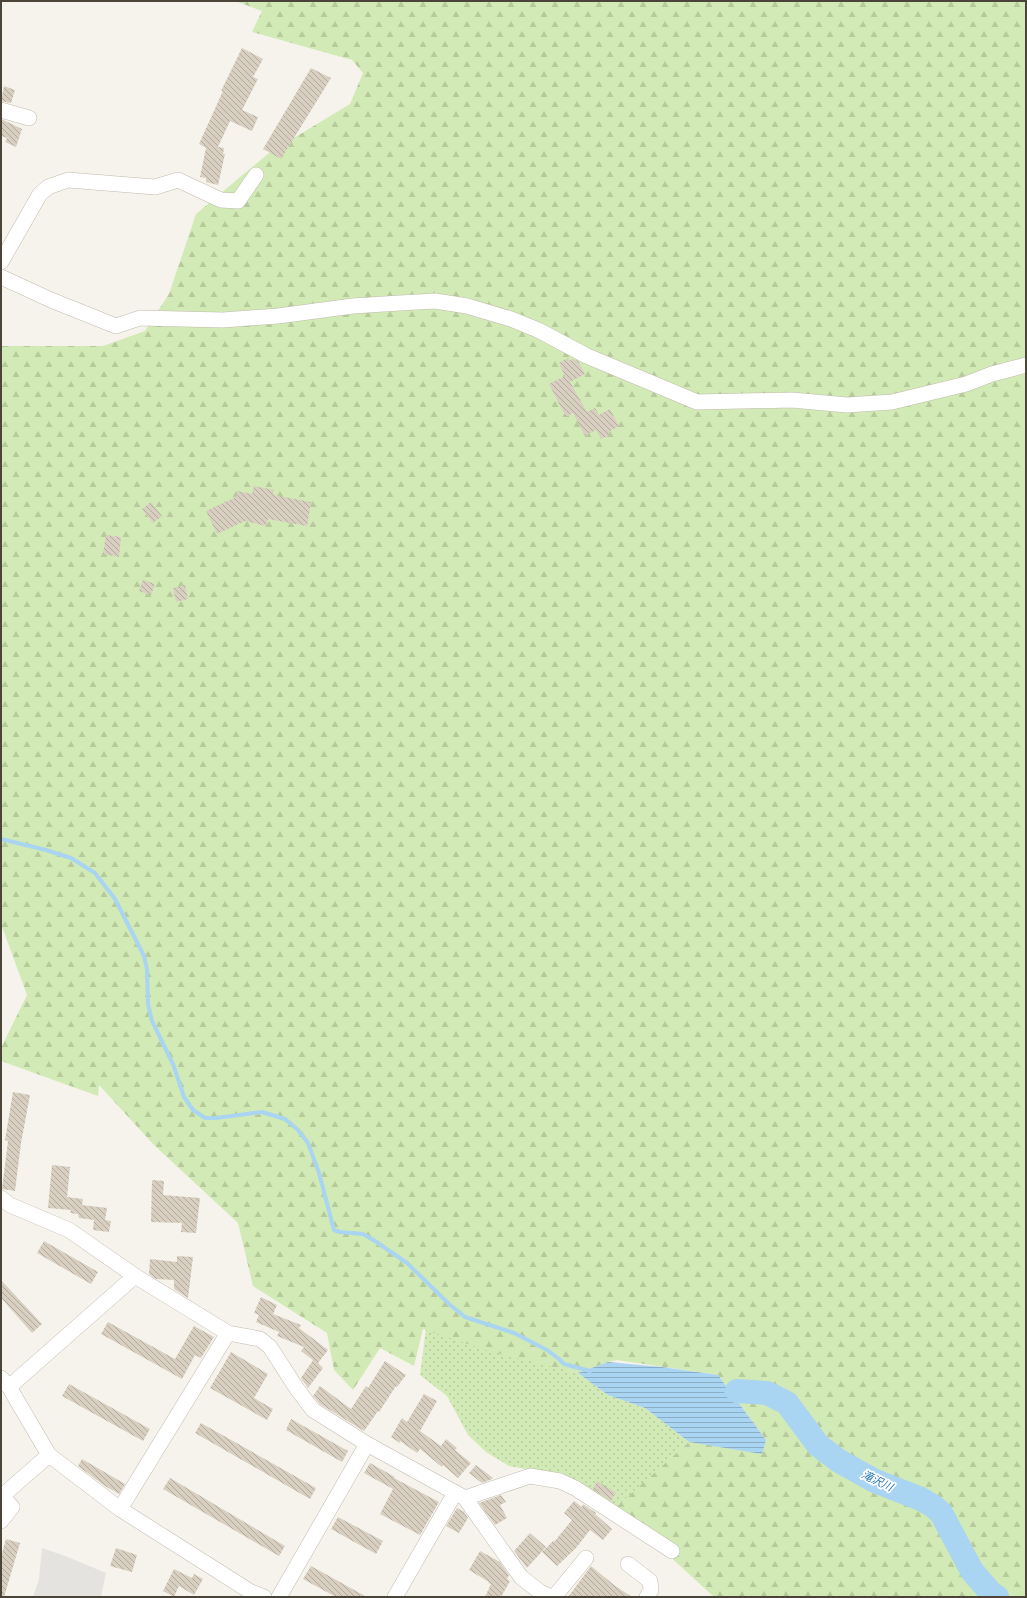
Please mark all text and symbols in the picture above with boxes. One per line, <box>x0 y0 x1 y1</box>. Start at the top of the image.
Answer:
water label: 滝沢川 <box>859 1468 896 1495</box>

